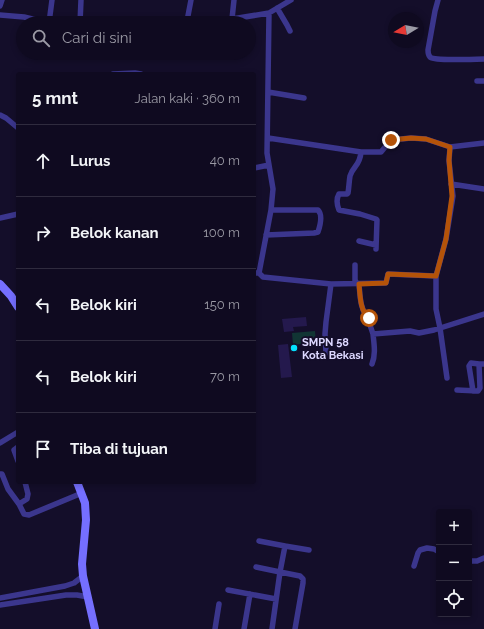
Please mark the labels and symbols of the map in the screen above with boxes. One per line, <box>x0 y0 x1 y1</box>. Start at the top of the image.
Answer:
north arrow <box>388 12 424 48</box>
route end <box>382 131 400 149</box>
route start <box>360 309 378 327</box>
place label: SMPN 58 Kota Bekasi <box>302 336 364 362</box>
marker: SMPN 58 Kota Bekasi <box>289 343 299 353</box>

